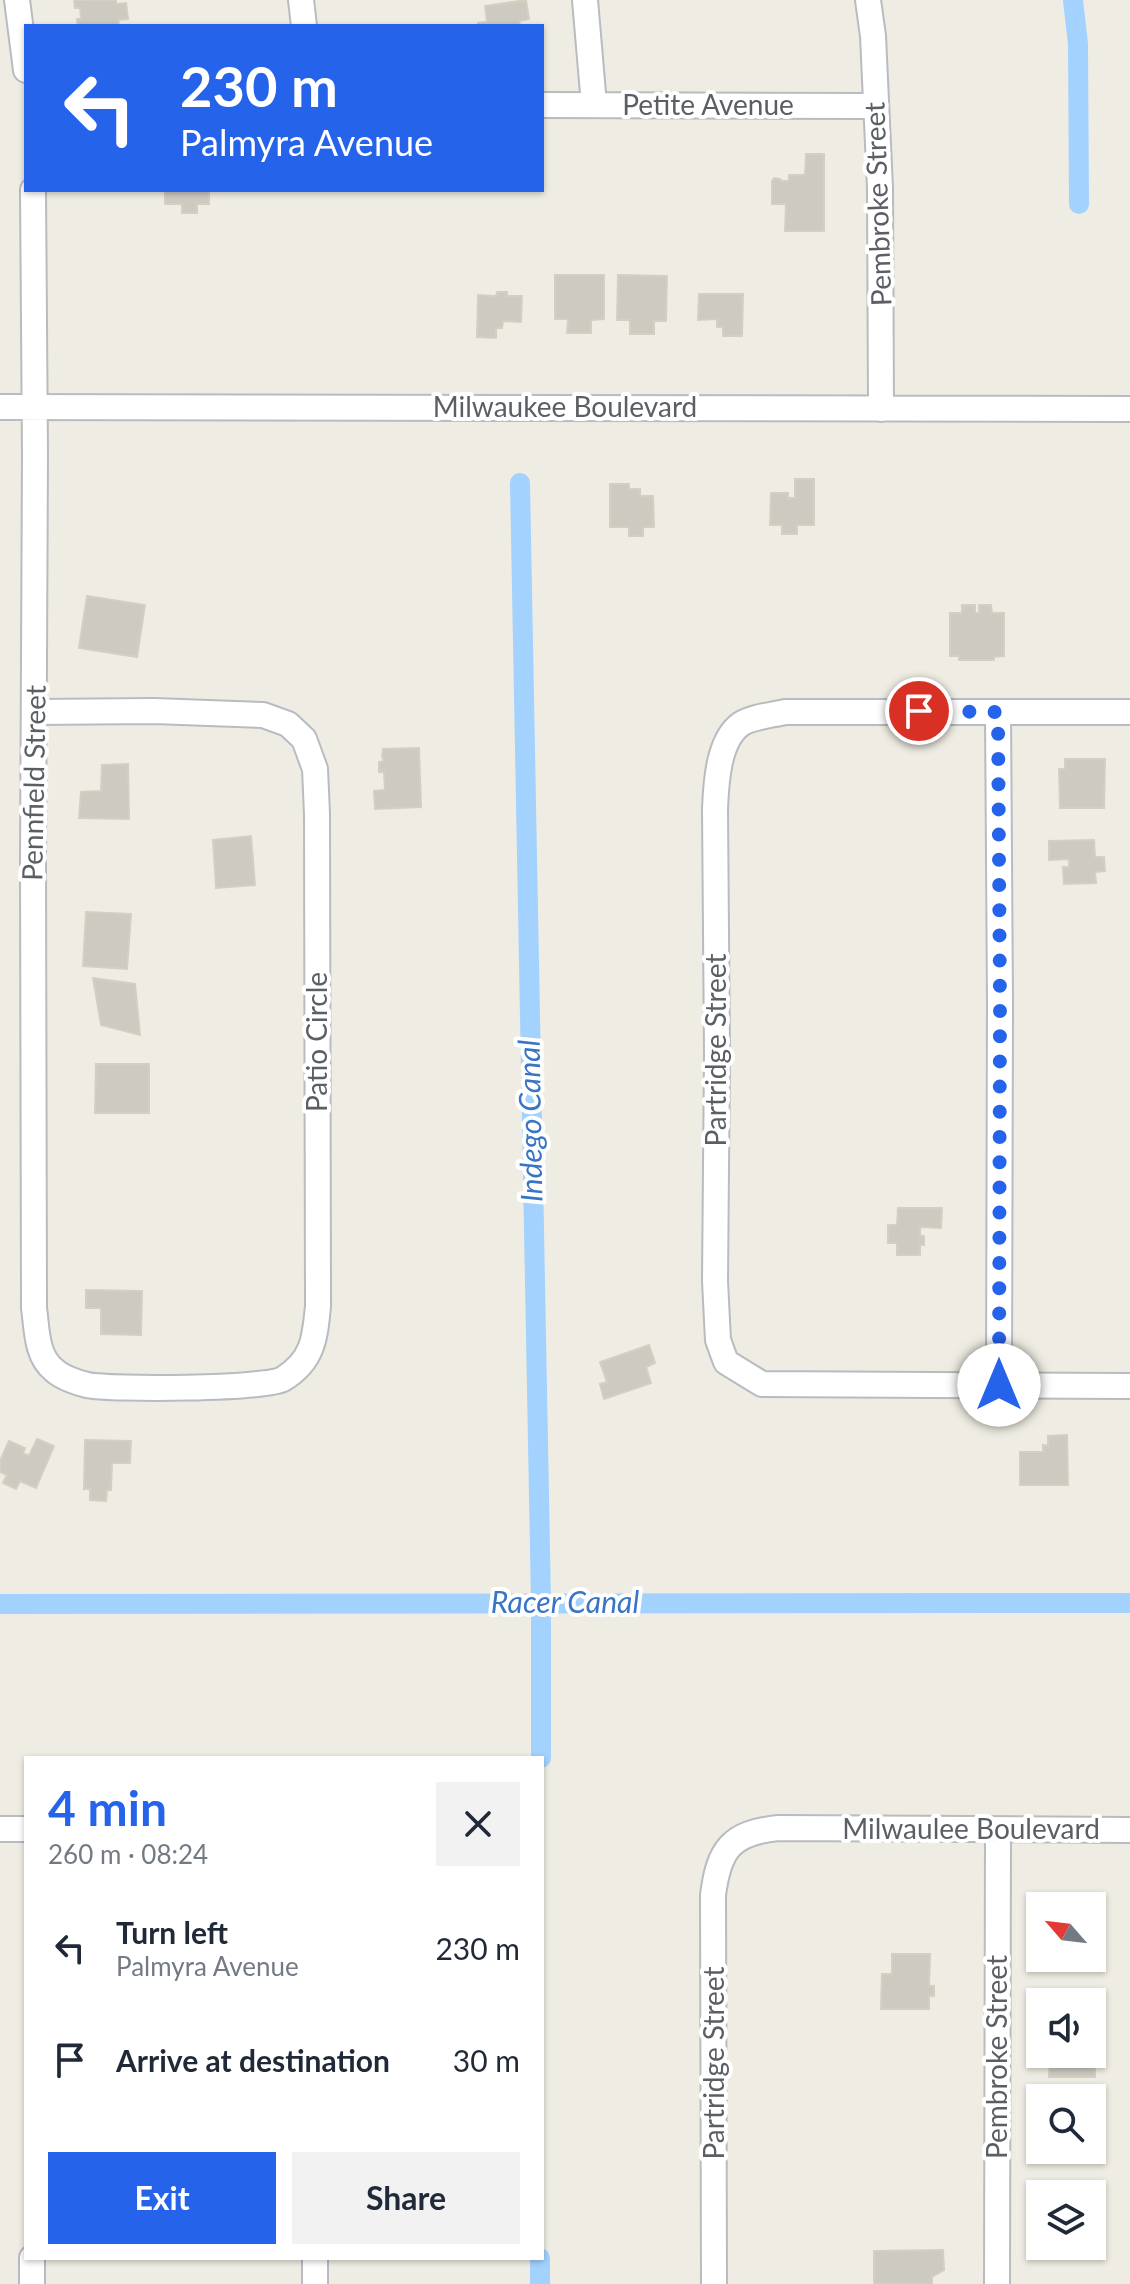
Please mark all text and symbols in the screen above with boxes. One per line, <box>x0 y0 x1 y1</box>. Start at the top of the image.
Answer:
text: 230 m <box>180 52 338 119</box>
icon: left <box>48 56 152 160</box>
street label: Petite Avenue <box>622 87 794 121</box>
street label: Pembroke Street <box>856 101 898 307</box>
text: Palmyra Avenue <box>180 120 433 164</box>
street label: Milwaukee Boulevard <box>433 389 697 423</box>
pin <box>885 677 953 745</box>
street label: Pennfield Street <box>14 685 52 881</box>
icon: arrive <box>897 689 941 733</box>
street label: Partridge Street <box>698 953 732 1147</box>
street label: Patio Circle <box>299 972 333 1112</box>
water label: Indego Canal <box>510 1039 548 1203</box>
position arrow <box>957 1343 1041 1427</box>
water label: Racer Canal <box>491 1583 639 1619</box>
text: 4 min <box>48 1779 167 1836</box>
button: close <box>436 1782 520 1866</box>
street label: Milwaulee Boulevard <box>842 1811 1100 1845</box>
text: 260 m · 08:24 <box>48 1838 208 1870</box>
north arrow <box>1026 1892 1106 1972</box>
map controls <box>1026 1892 1106 2260</box>
text: Turn left <box>116 1914 228 1950</box>
icon: left <box>48 1926 92 1970</box>
text: 230 m <box>435 1930 520 1966</box>
text: Palmyra Avenue <box>116 1950 299 1982</box>
street label: Pembroke Street <box>979 1955 1013 2159</box>
street label: Partridge Street <box>696 1966 730 2160</box>
button: sound <box>1026 1988 1106 2068</box>
icon: arrive <box>48 2038 92 2082</box>
text: Arrive at destination <box>116 2042 390 2078</box>
text: 30 m <box>453 2042 520 2078</box>
button: search <box>1026 2084 1106 2164</box>
button: Exit <box>48 2152 276 2244</box>
button: Share <box>292 2152 520 2244</box>
button: layers <box>1026 2180 1106 2260</box>

